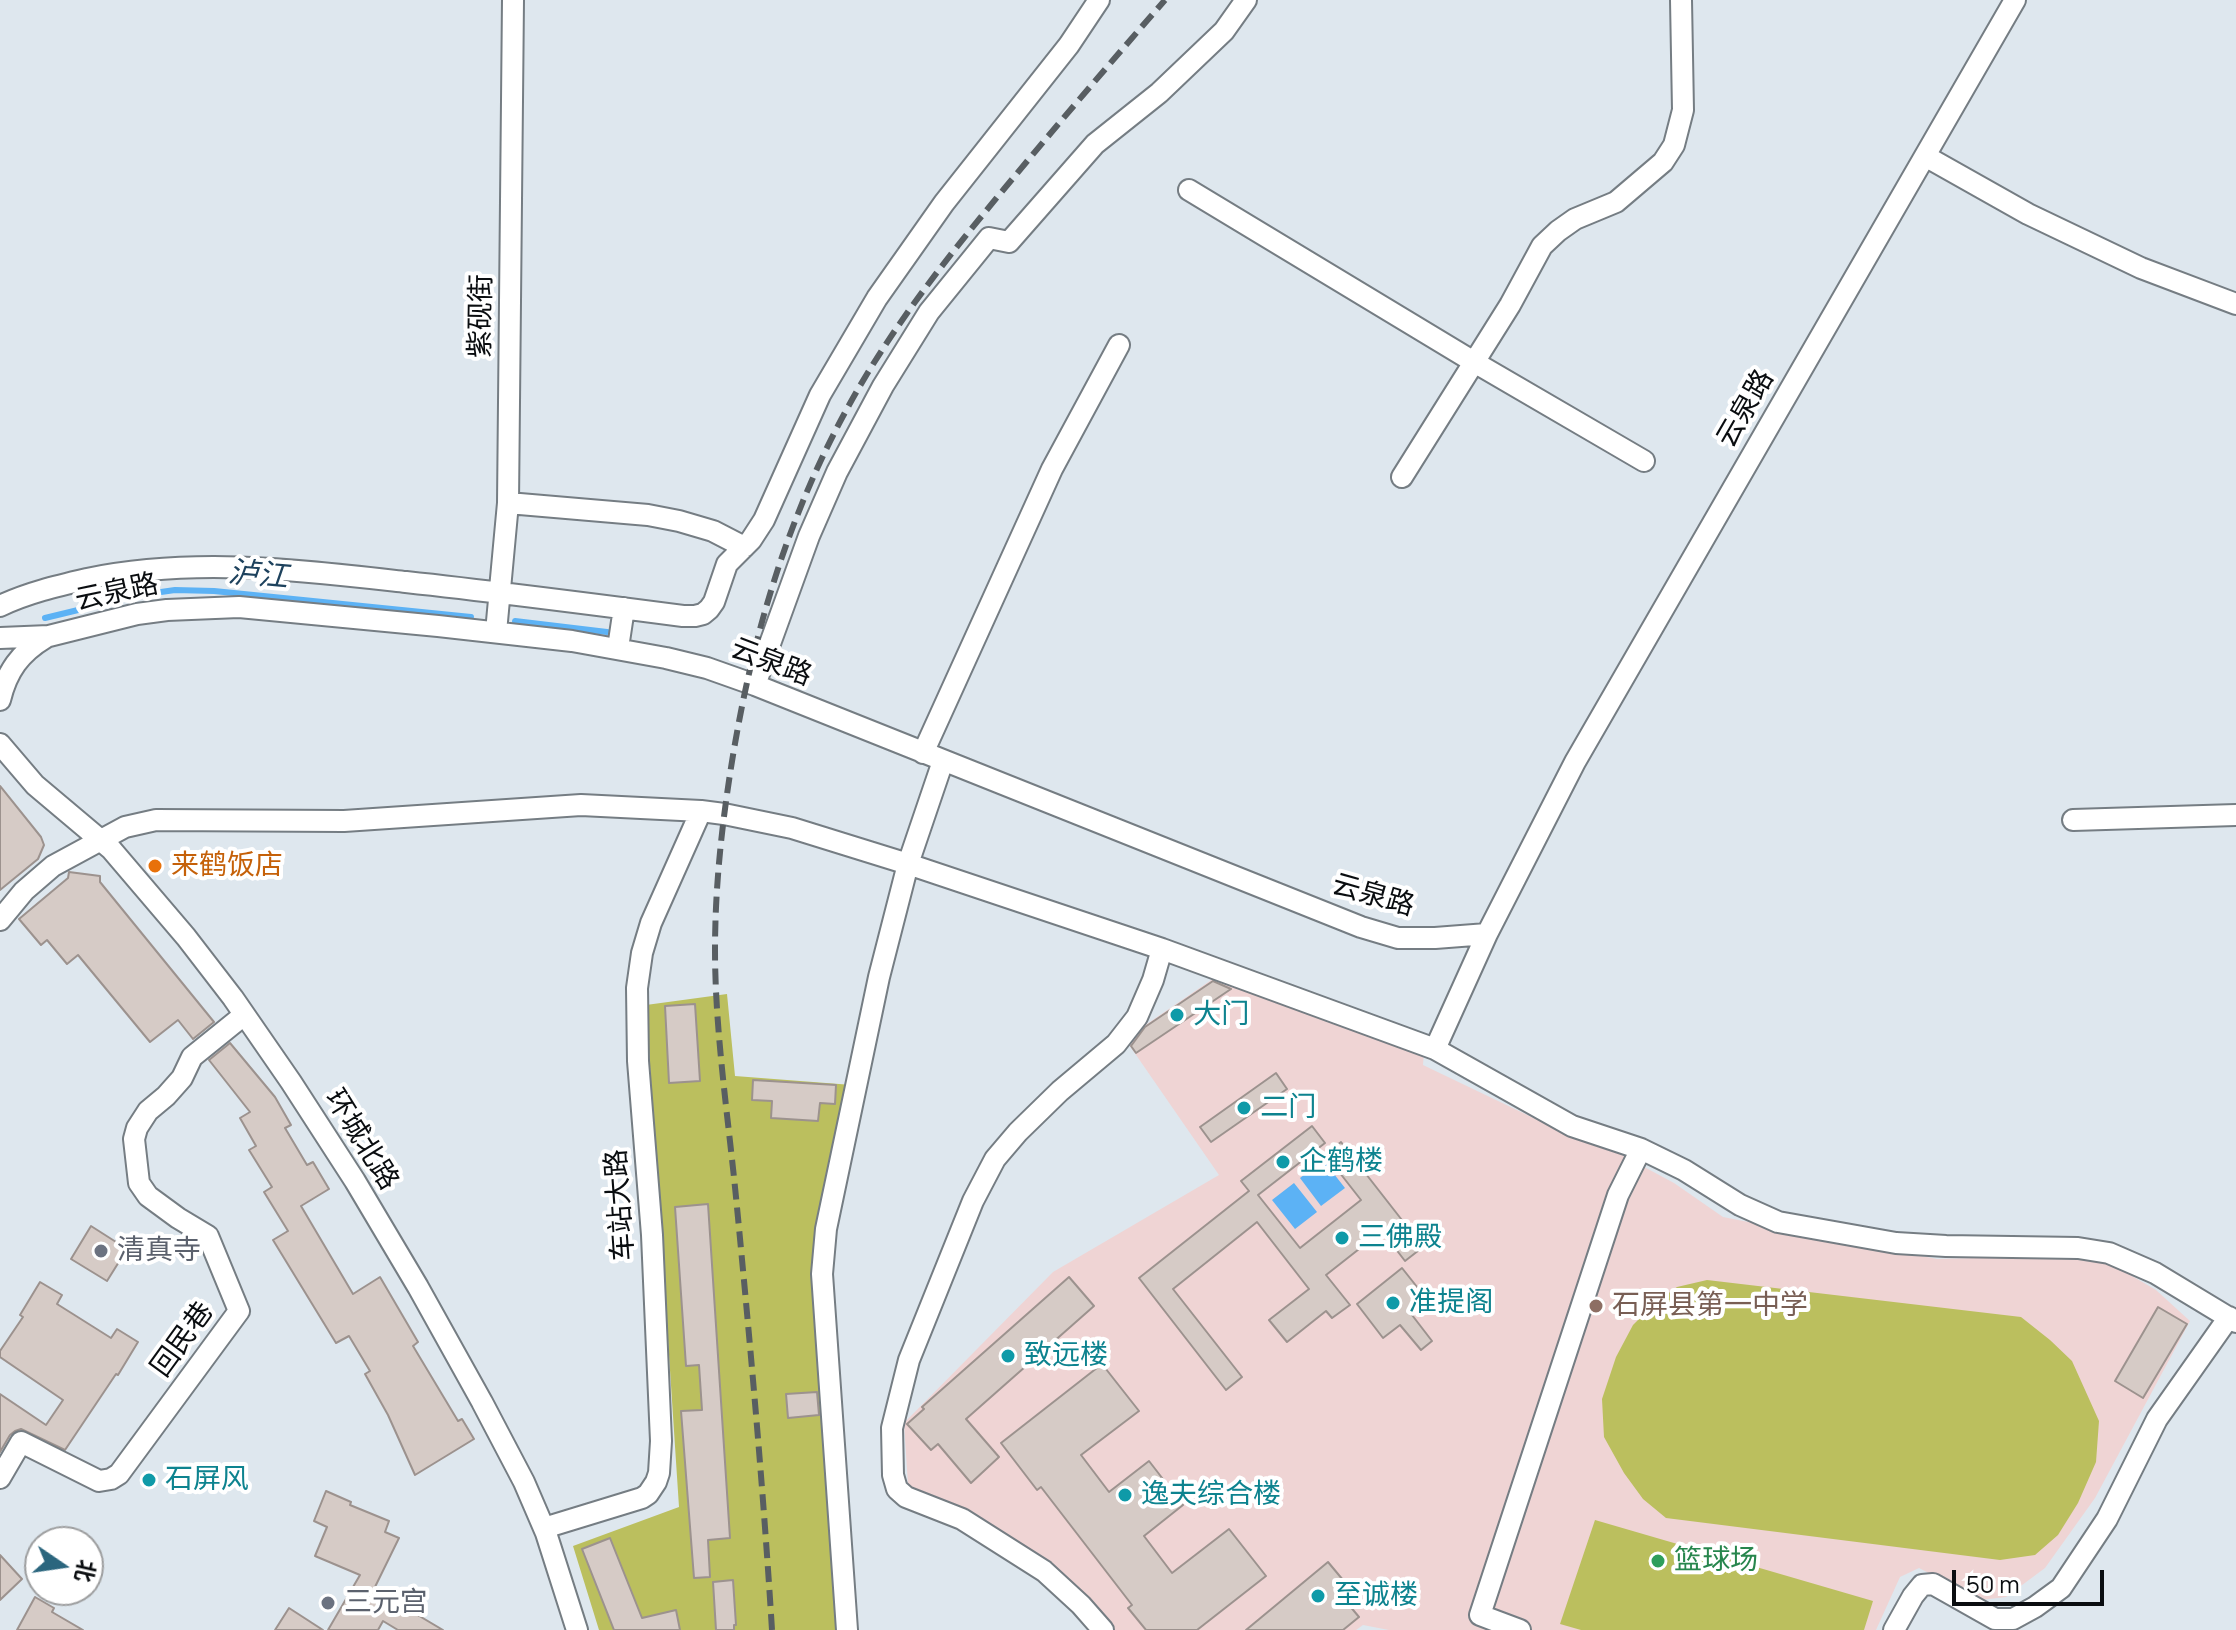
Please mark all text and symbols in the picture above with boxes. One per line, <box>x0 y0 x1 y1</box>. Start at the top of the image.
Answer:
street label: 紫砚街 <box>464 274 500 358</box>
street label: 云泉路 <box>1710 364 1782 454</box>
water label: 泸江 <box>227 555 289 597</box>
street label: 云泉路 <box>72 568 162 618</box>
street label: 云泉路 <box>726 632 816 694</box>
place label: 来鹤饭店 <box>171 849 283 883</box>
marker: 来鹤饭店 <box>146 857 164 875</box>
street label: 云泉路 <box>1328 868 1418 924</box>
place label: 大门 <box>1193 998 1249 1032</box>
marker: 大门 <box>1168 1006 1186 1024</box>
street label: 环城北路 <box>317 1084 405 1196</box>
place label: 二门 <box>1260 1091 1316 1125</box>
marker: 二门 <box>1235 1099 1253 1117</box>
place label: 企鹤楼 <box>1299 1145 1383 1179</box>
street label: 车站大路 <box>600 1148 642 1262</box>
marker: 企鹤楼 <box>1274 1153 1292 1171</box>
place label: 三佛殿 <box>1358 1221 1442 1255</box>
marker: 三佛殿 <box>1333 1229 1351 1247</box>
place label: 清真寺 <box>117 1234 201 1268</box>
marker: 清真寺 <box>92 1242 110 1260</box>
place label: 准提阁 <box>1409 1286 1493 1320</box>
place label: 石屏县第一中学 <box>1612 1289 1808 1323</box>
marker: 准提阁 <box>1384 1294 1402 1312</box>
street label: 回民巷 <box>145 1296 221 1384</box>
marker: 石屏县第一中学 <box>1587 1297 1605 1315</box>
place label: 致远楼 <box>1024 1339 1108 1373</box>
marker: 致远楼 <box>999 1347 1017 1365</box>
place label: 石屏风 <box>165 1463 249 1497</box>
marker: 石屏风 <box>140 1471 158 1489</box>
place label: 逸夫综合楼 <box>1141 1478 1281 1512</box>
marker: 逸夫综合楼 <box>1116 1486 1134 1504</box>
north arrow <box>24 1526 104 1606</box>
place label: 篮球场 <box>1674 1544 1758 1578</box>
marker: 篮球场 <box>1649 1552 1667 1570</box>
scale bar <box>1956 1554 2108 1604</box>
text: 北 <box>68 1557 103 1585</box>
text: 50 m <box>1966 1567 2020 1600</box>
place label: 至诚楼 <box>1334 1579 1418 1613</box>
place label: 三元宫 <box>344 1586 428 1620</box>
marker: 至诚楼 <box>1309 1587 1327 1605</box>
marker: 三元宫 <box>319 1594 337 1612</box>

